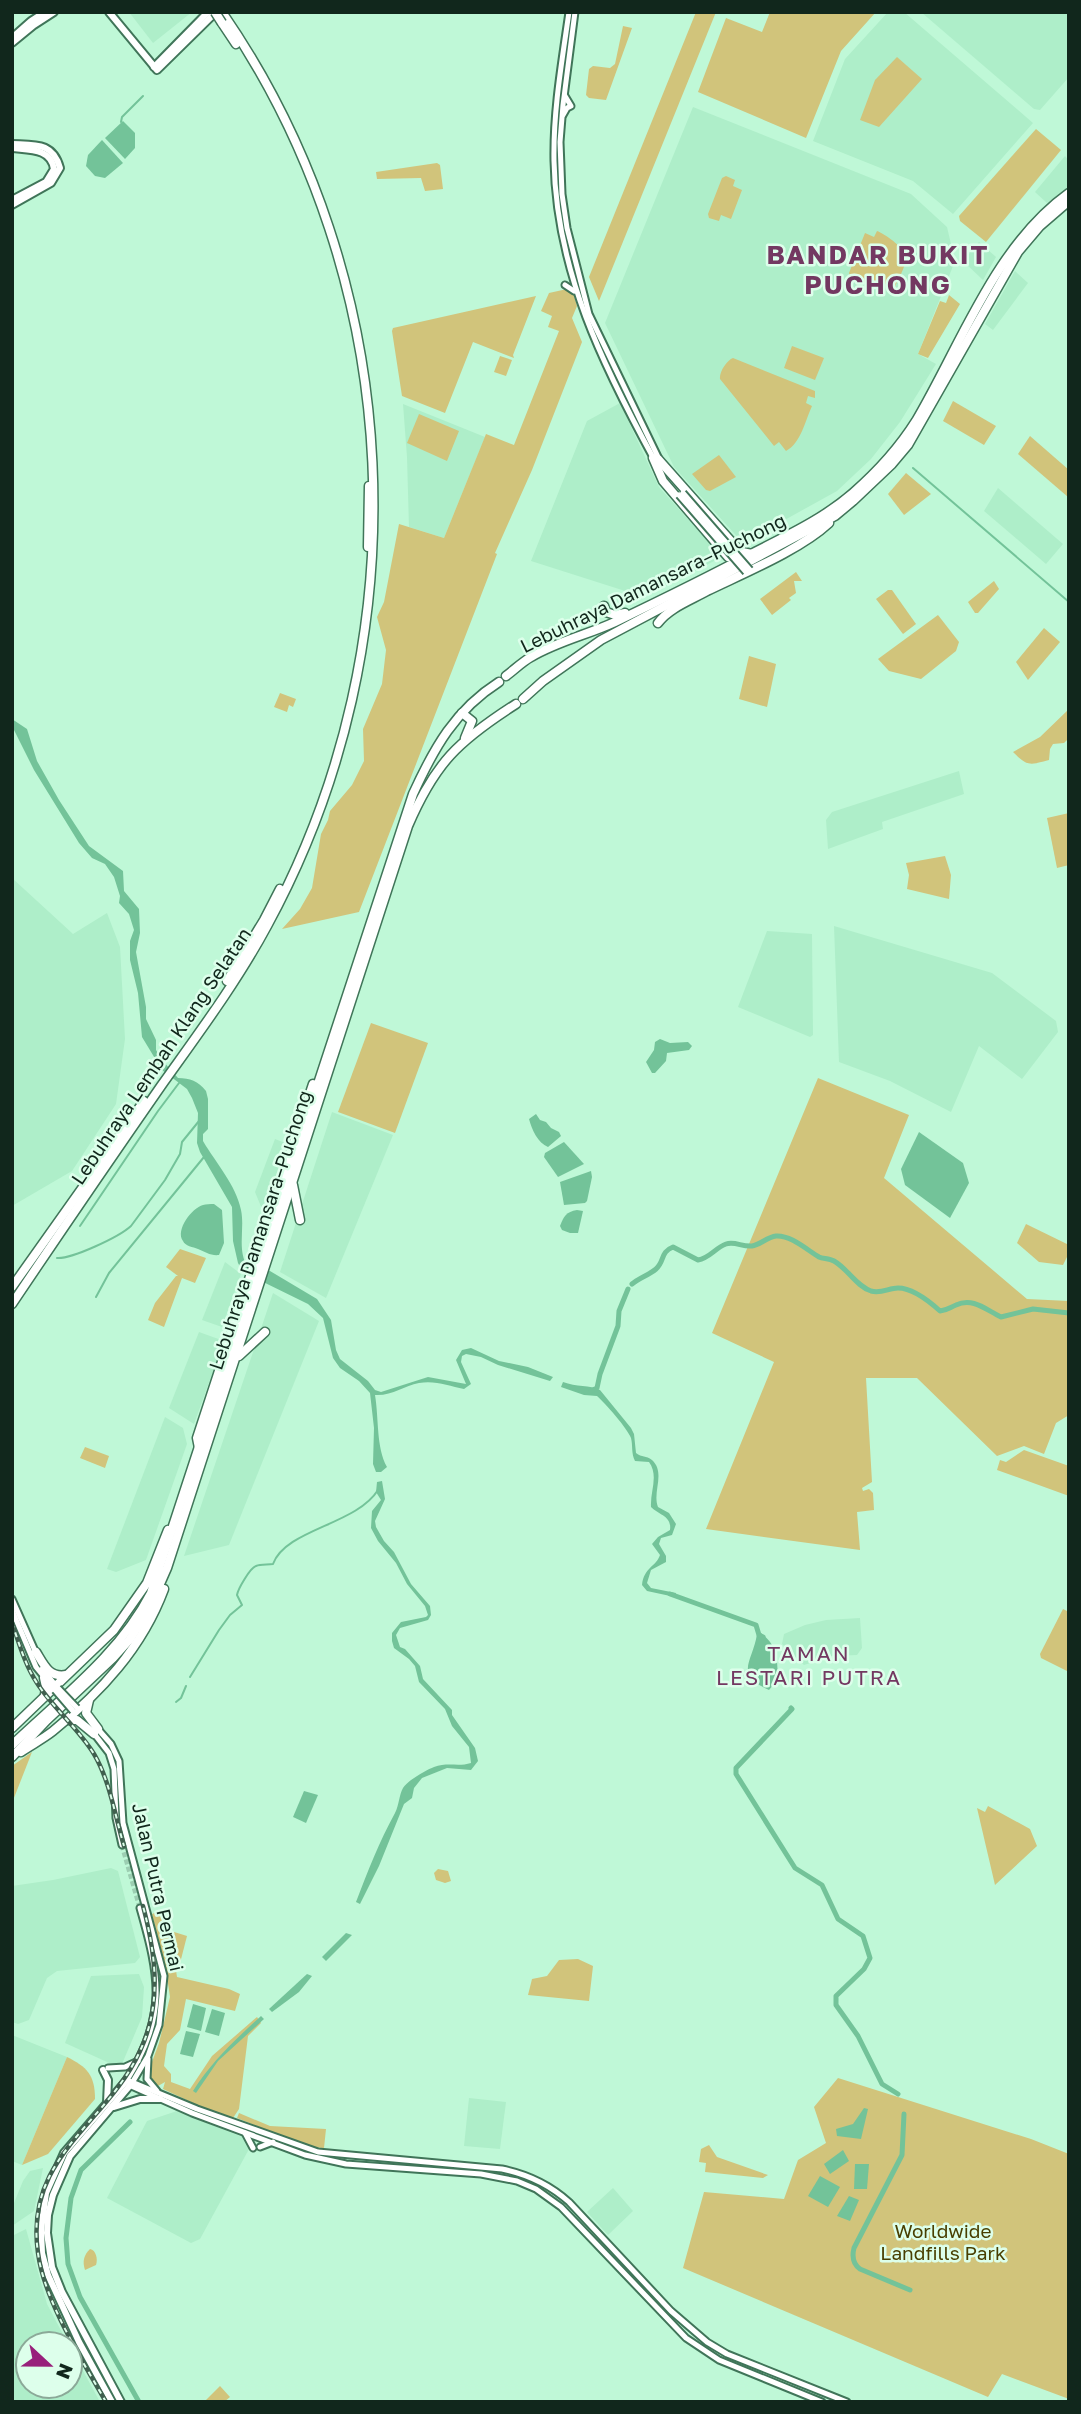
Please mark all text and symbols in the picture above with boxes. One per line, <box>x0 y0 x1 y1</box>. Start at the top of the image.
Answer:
district label: BANDAR BUKIT PUCHONG <box>766 239 990 300</box>
street label: Lebuhraya Damansara–Puchong <box>516 508 789 657</box>
street label: Lebuhraya Lembah Klang Selatan <box>66 923 255 1188</box>
street label: Lebuhraya Damansara–Puchong <box>203 1087 316 1372</box>
district label: TAMAN LESTARI PUTRA <box>716 1640 902 1690</box>
street label: Jalan Putra Permai <box>128 1800 189 1973</box>
park label: Worldwide Landfills Park <box>880 2219 1006 2264</box>
north arrow <box>14 2330 84 2400</box>
text: N <box>52 2361 79 2383</box>

